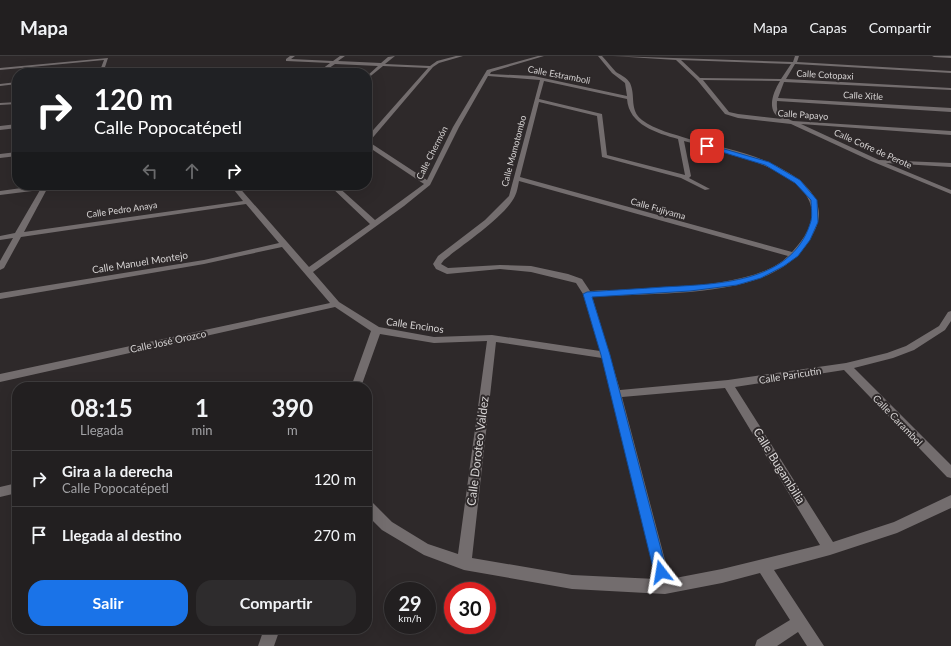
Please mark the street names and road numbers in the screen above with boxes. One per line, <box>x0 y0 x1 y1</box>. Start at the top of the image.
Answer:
street label: Calle Estramboli <box>527 63 591 86</box>
street label: Calle Cotopaxi <box>796 68 854 81</box>
street label: Calle Xitle <box>843 89 883 102</box>
street label: Calle Papayo <box>777 107 829 122</box>
street label: Calle Momotombo <box>499 114 528 188</box>
street label: Calle Chermón <box>413 124 450 181</box>
street label: Calle Cofre de Perote <box>833 126 914 171</box>
street label: Calle Fujiyama <box>629 195 687 222</box>
street label: Calle Pedro Anaya <box>86 199 158 220</box>
street label: Calle Manuel Montejo <box>91 248 189 276</box>
street label: Calle Encinos <box>385 315 445 335</box>
street label: Calle José Orozco <box>129 327 207 355</box>
street label: Calle Paricutín <box>758 364 822 386</box>
street label: Calle Carambol <box>871 392 925 448</box>
street label: Calle Doroteo Valdez <box>463 395 492 507</box>
street label: Calle Bugambilia <box>750 425 809 507</box>

